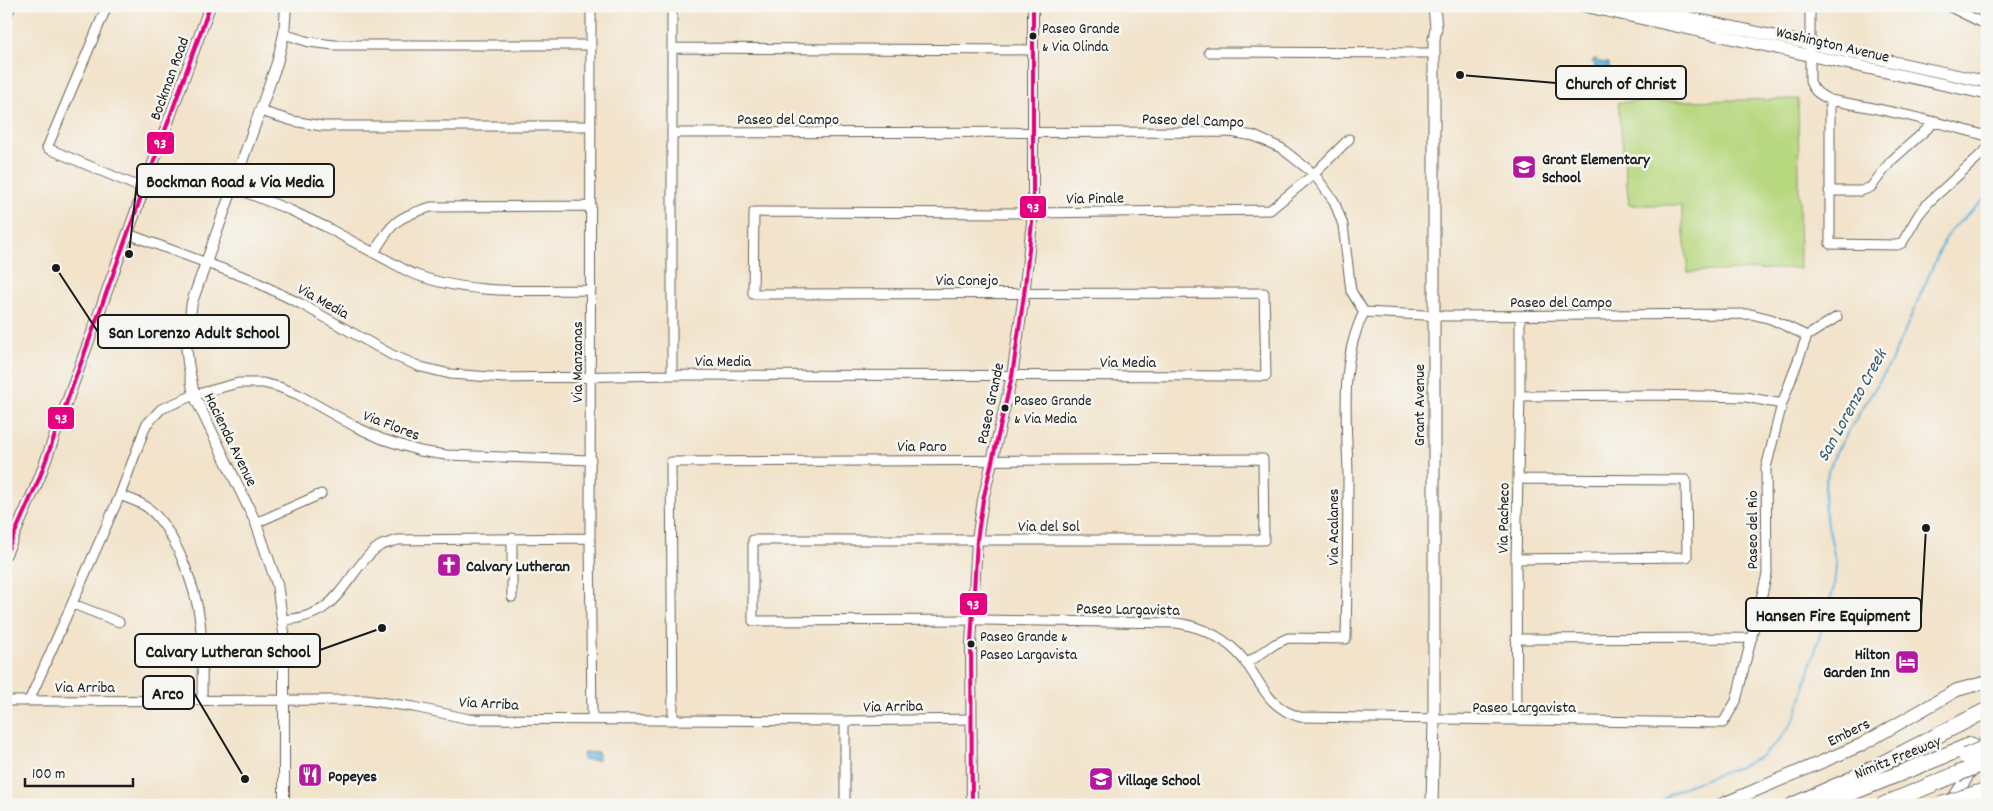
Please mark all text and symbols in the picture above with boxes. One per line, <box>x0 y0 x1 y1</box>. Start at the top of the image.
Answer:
place label: Paseo Grande & Via Olinda <box>1042 19 1120 59</box>
street label: Washington Avenue <box>1773 21 1892 70</box>
marker: Paseo Grande & Via Olinda <box>1028 31 1038 41</box>
street label: Bockman Road <box>145 34 196 124</box>
callout: Church of Christ <box>1556 66 1686 99</box>
text: Church of Christ <box>1566 73 1677 98</box>
street label: Paseo del Campo <box>1141 108 1244 135</box>
street label: Paseo del Campo <box>737 109 839 132</box>
line badge: 93 <box>146 131 175 155</box>
text: 93 <box>154 135 166 155</box>
place label: Grant Elementary School <box>1542 149 1651 190</box>
school or university icon: Grant Elementary School <box>1511 154 1537 180</box>
callout: Bockman Road & Via Media <box>137 164 334 197</box>
text: Bockman Road & Via Media <box>146 171 324 196</box>
street label: Via Pinale <box>1066 187 1124 212</box>
line badge: 93 <box>1019 195 1047 219</box>
text: 93 <box>1027 199 1039 219</box>
street label: Via Conejo <box>936 270 998 293</box>
street label: Via Media <box>293 279 353 326</box>
street label: Paseo del Campo <box>1510 292 1612 315</box>
callout: San Lorenzo Adult School <box>98 315 289 348</box>
street label: Via Manzanas <box>567 321 590 403</box>
text: San Lorenzo Adult School <box>109 322 280 347</box>
water label: San Lorenzo Creek <box>1812 344 1895 467</box>
street label: Via Media <box>695 351 752 374</box>
street label: Via Media <box>1100 352 1157 375</box>
street label: Paseo Grande <box>972 361 1011 446</box>
street label: Grant Avenue <box>1409 364 1432 446</box>
street label: Hacienda Avenue <box>197 389 262 491</box>
place label: Paseo Grande & Via Media <box>1014 391 1092 431</box>
marker: Paseo Grande & Via Media <box>1000 403 1010 413</box>
street label: Via Flores <box>359 405 423 448</box>
line badge: 93 <box>47 406 75 430</box>
text: 93 <box>55 410 67 430</box>
street label: Via Paro <box>897 436 947 459</box>
street label: Via Pacheco <box>1492 482 1517 554</box>
street label: Via Acalanes <box>1323 488 1346 565</box>
street label: Paseo del Rio <box>1742 490 1765 570</box>
street label: Via del Sol <box>1018 516 1080 539</box>
church icon: Calvary Lutheran <box>436 552 462 578</box>
place label: Calvary Lutheran <box>466 556 570 579</box>
line badge: 93 <box>959 592 988 616</box>
text: 93 <box>967 596 979 616</box>
street label: Paseo Largavista <box>1076 598 1180 623</box>
callout: Hansen Fire Equipment <box>1746 598 1921 631</box>
text: Hansen Fire Equipment <box>1756 605 1911 630</box>
place label: Paseo Grande & Paseo Largavista <box>980 627 1078 667</box>
callout: Calvary Lutheran School <box>135 634 320 667</box>
marker: Paseo Grande & Paseo Largavista <box>966 639 976 649</box>
text: Calvary Lutheran School <box>146 641 311 666</box>
place label: Hilton Garden Inn <box>1823 644 1890 685</box>
hotel icon: Hilton Garden Inn <box>1894 649 1920 675</box>
callout: Arco <box>143 676 194 709</box>
street label: Via Arriba <box>55 677 115 700</box>
text: Arco <box>152 683 184 708</box>
street label: Via Arriba <box>458 691 520 718</box>
street label: Via Arriba <box>863 695 924 720</box>
street label: Paseo Largavista <box>1472 697 1576 720</box>
street label: Embers <box>1824 713 1875 753</box>
street label: Nimitz Freeway <box>1851 730 1945 786</box>
scale bar <box>25 756 132 788</box>
restaurant icon: Popeyes <box>297 762 323 788</box>
text: 100 m <box>32 764 65 786</box>
place label: Popeyes <box>328 766 377 789</box>
school or university icon: Village School <box>1088 766 1114 792</box>
place label: Village School <box>1118 770 1201 793</box>

